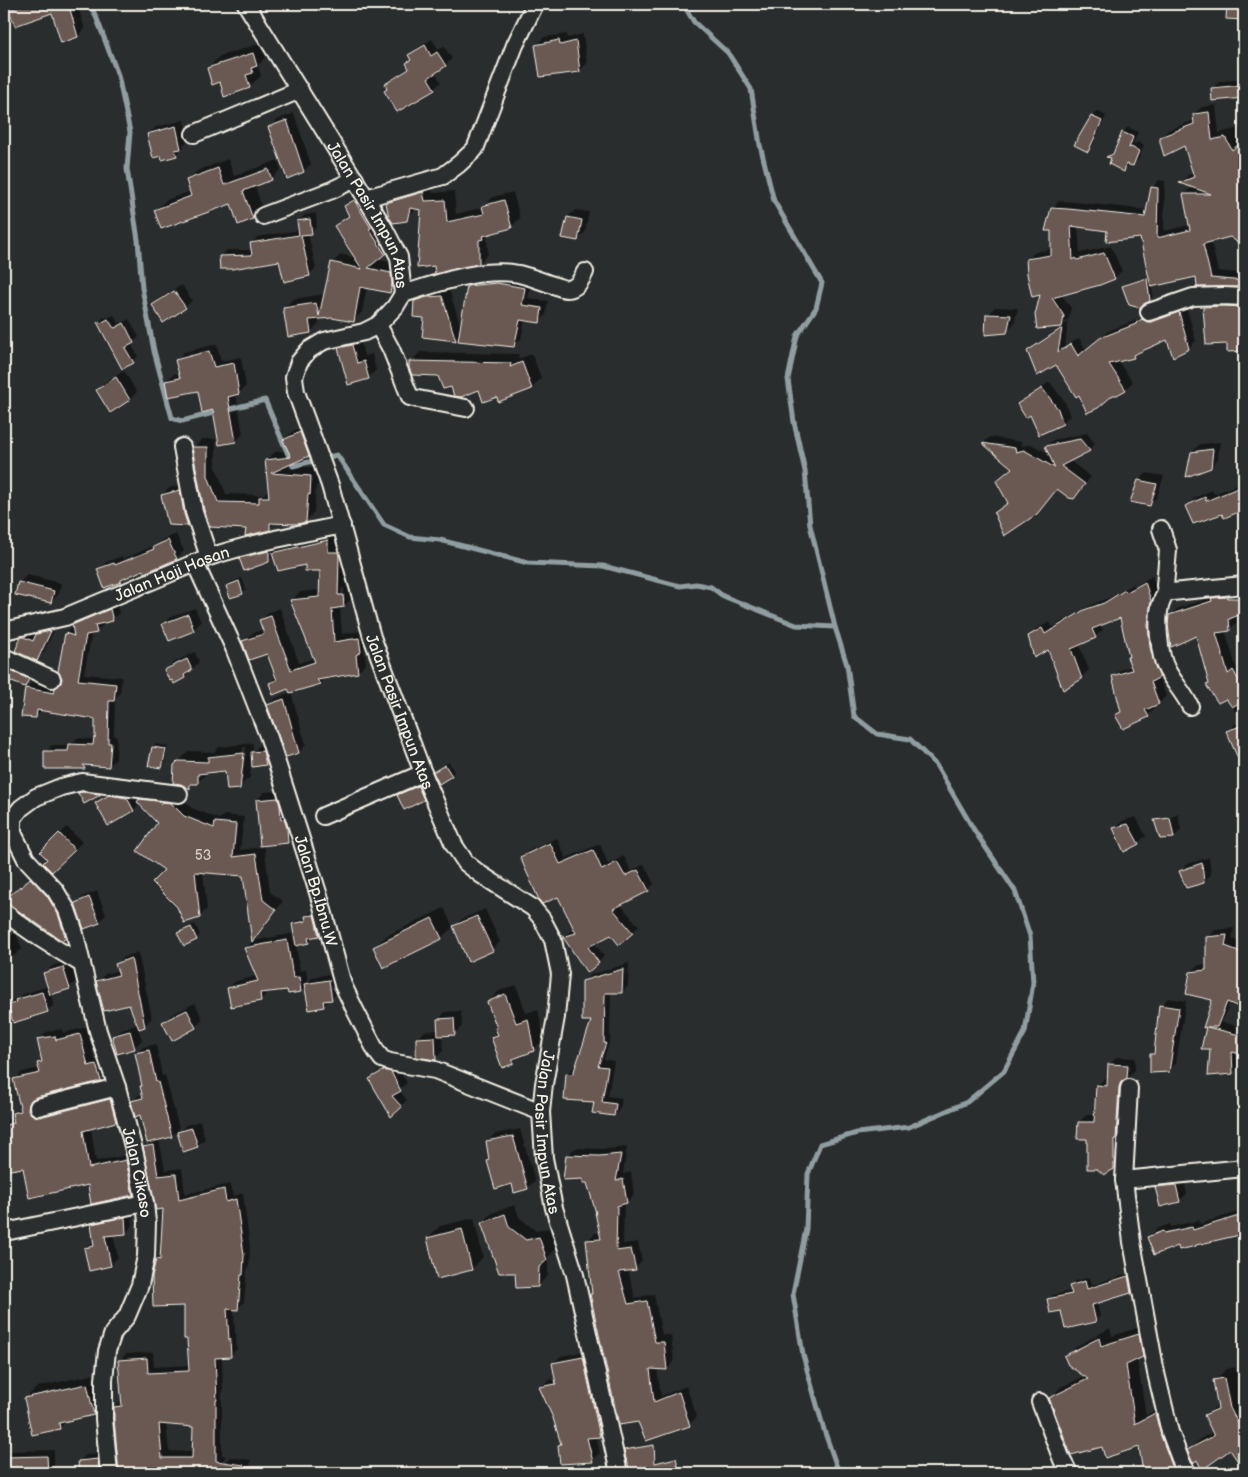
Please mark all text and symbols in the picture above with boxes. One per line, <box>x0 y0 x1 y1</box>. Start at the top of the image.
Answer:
street label: Jalan Pasir Impun Atas <box>322 138 410 289</box>
street label: Jalan Haji Hasan <box>112 543 232 606</box>
street label: Jalan Pasir Impun Atas <box>361 632 437 792</box>
street label: Jalan Bp.Ibnu.W <box>289 833 340 949</box>
house number: 53 <box>195 847 211 864</box>
street label: Jalan Pasir Impun Atas <box>530 1049 563 1217</box>
street label: Jalan Cikaso <box>117 1126 154 1219</box>

